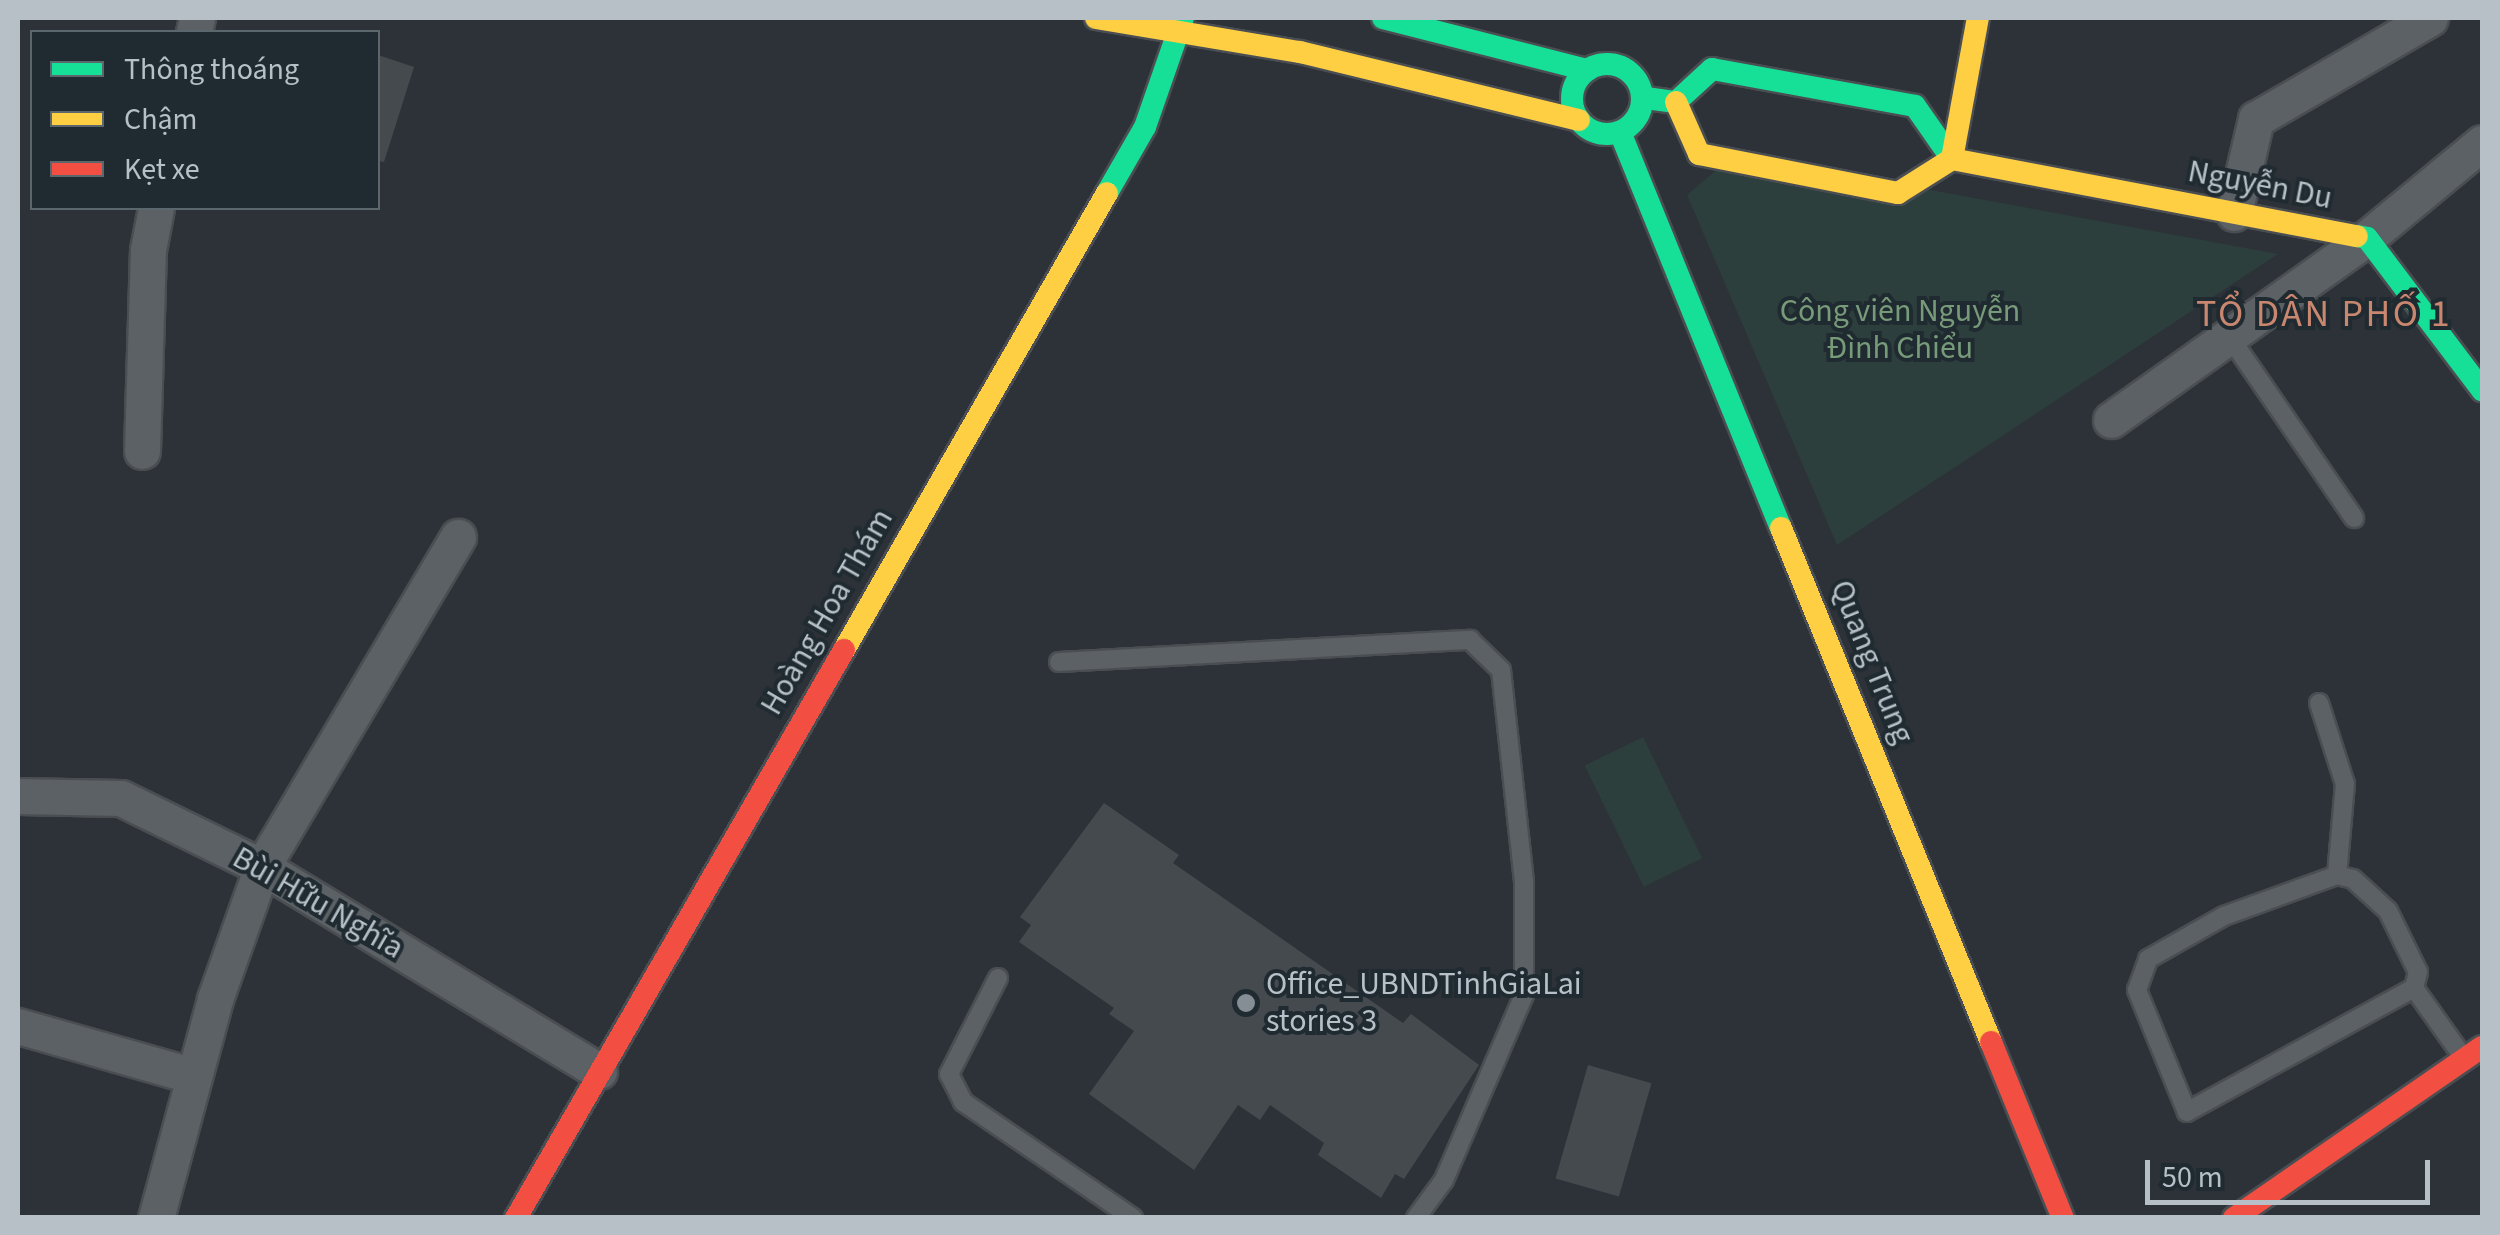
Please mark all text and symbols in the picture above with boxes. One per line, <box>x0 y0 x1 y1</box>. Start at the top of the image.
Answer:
legend <box>30 30 380 210</box>
text: Thông thoáng <box>124 48 299 91</box>
text: Chậm <box>124 98 197 141</box>
text: Kẹt xe <box>124 148 200 191</box>
street label: Nguyễn Du <box>2185 152 2335 218</box>
district label: TỔ DÂN PHỐ 1 <box>2196 292 2452 338</box>
park label: Công viên Nguyễn Đình Chiểu <box>1780 293 2020 368</box>
street label: Hoàng Hoa Thám <box>753 502 901 722</box>
street label: Quang Trung <box>1822 575 1922 749</box>
street label: Bùi Hữu Nghĩa <box>226 839 410 967</box>
place label: Office_UBNDTinhGiaLai stories 3 <box>1266 966 1582 1041</box>
marker: Office_UBNDTinhGiaLai stories 3 <box>1235 992 1257 1014</box>
scale bar <box>2150 1140 2435 1202</box>
text: 50 m <box>2162 1156 2223 1199</box>

